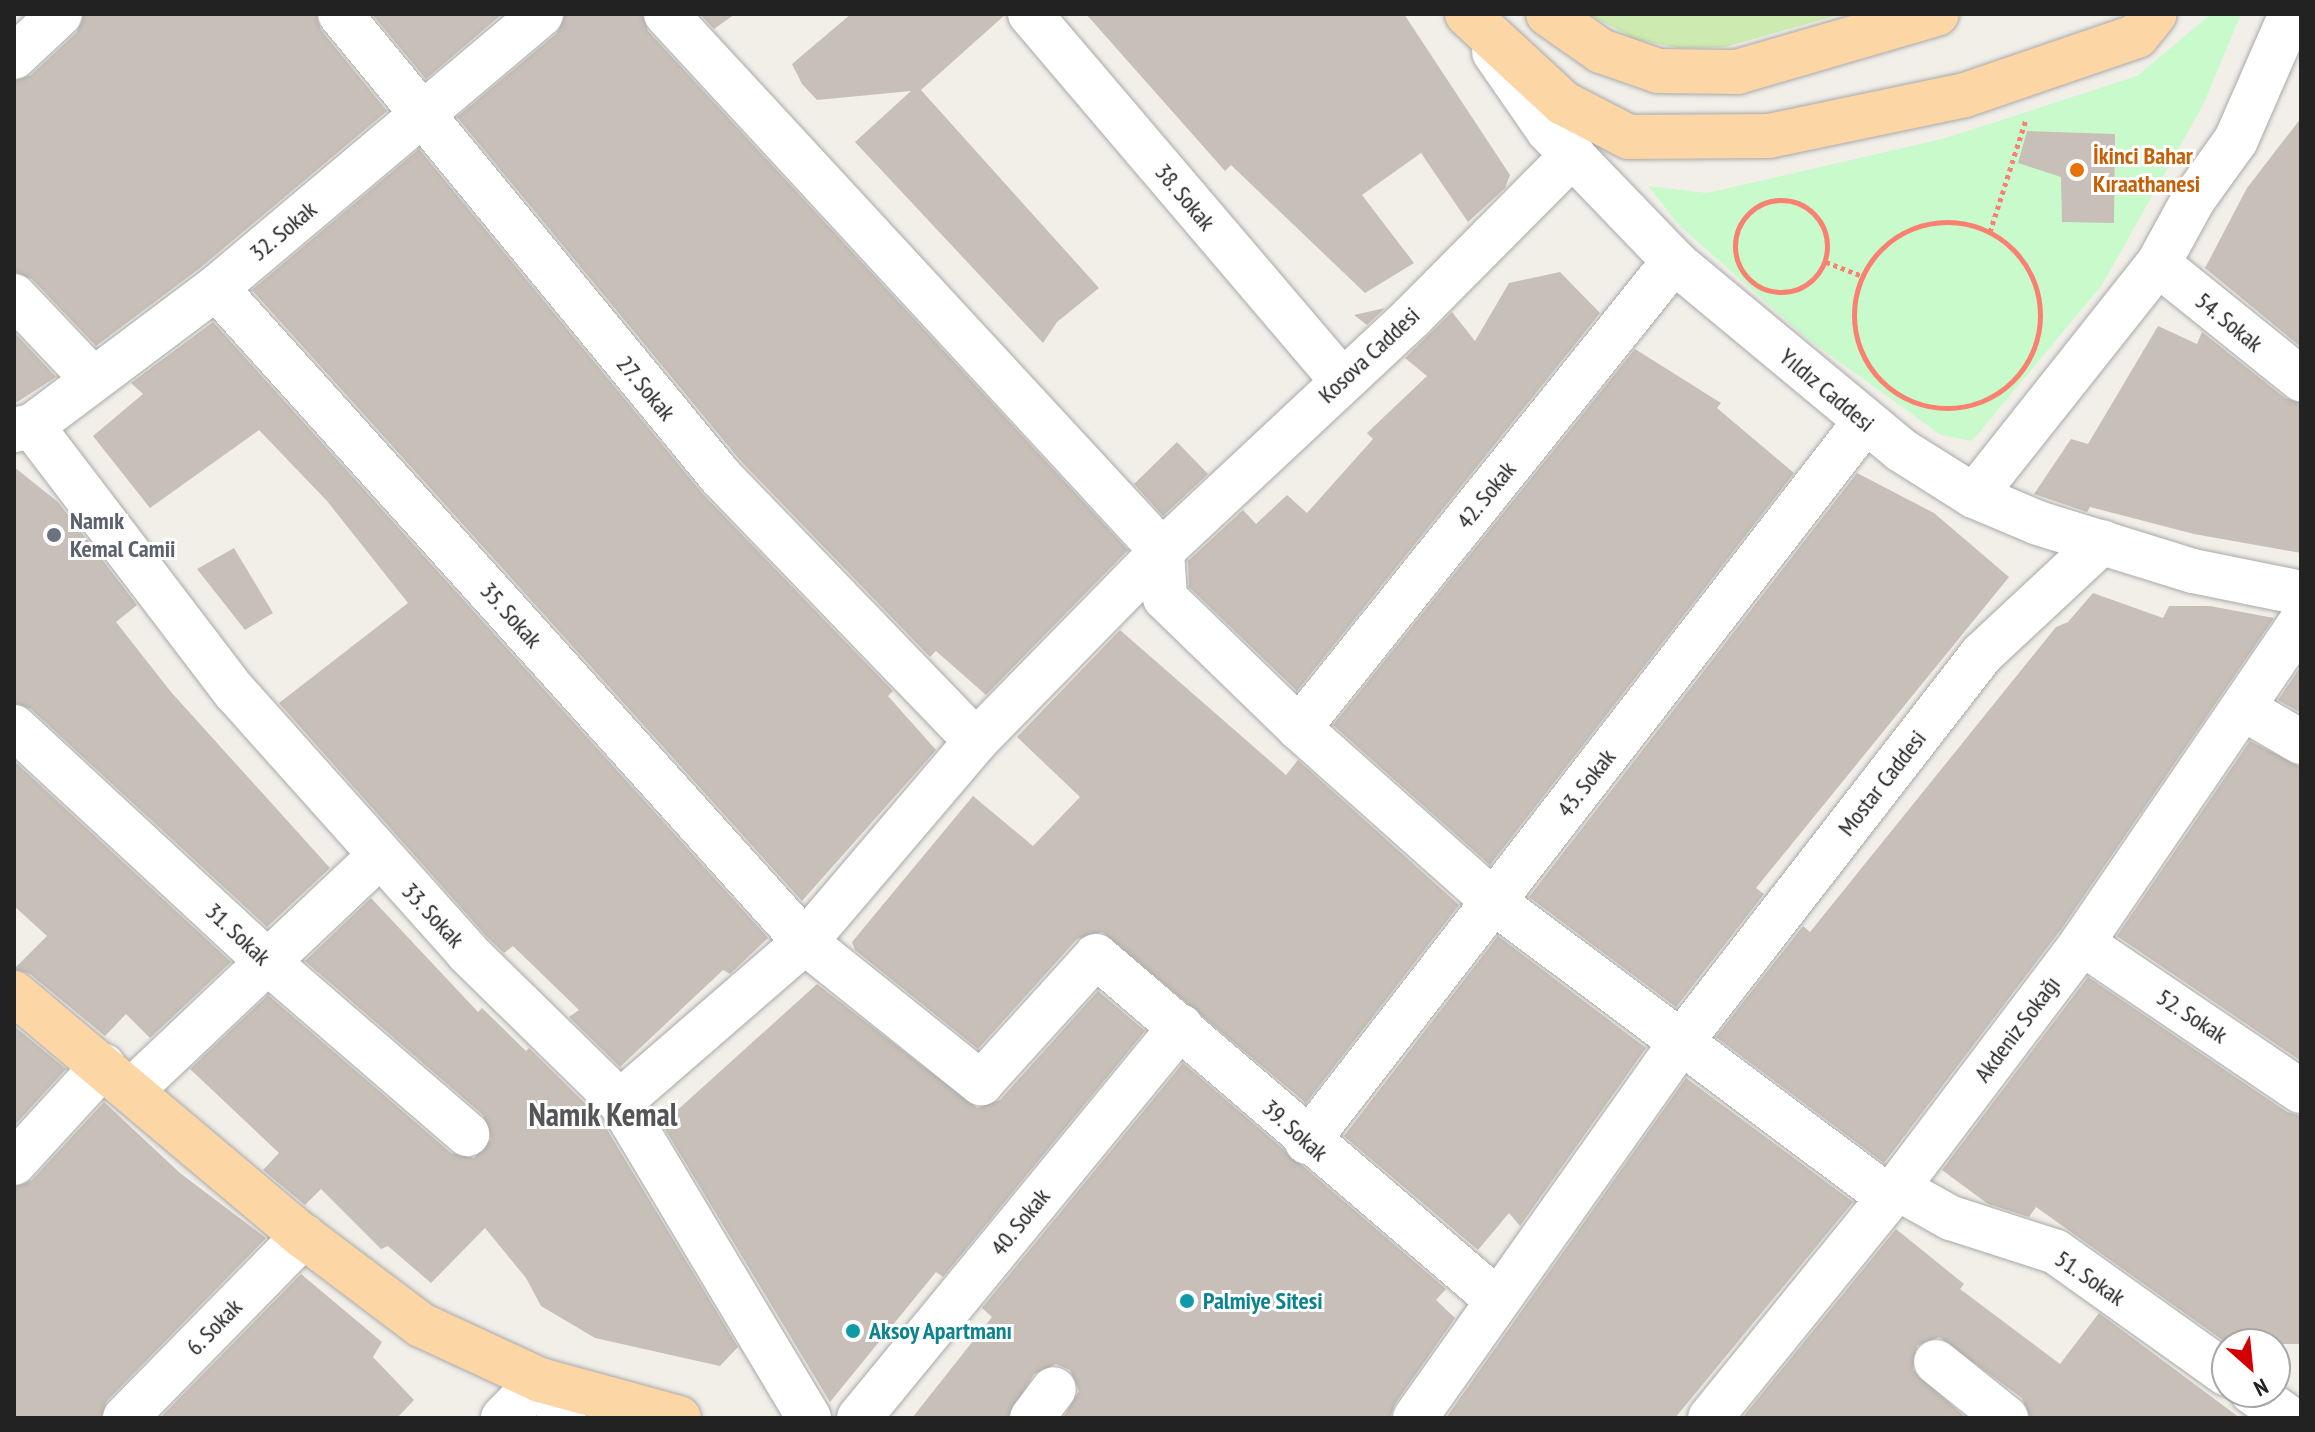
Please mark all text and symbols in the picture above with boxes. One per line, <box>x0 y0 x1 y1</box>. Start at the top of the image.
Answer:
place label: İkinci Bahar Kıraathanesi <box>2093 142 2200 198</box>
street label: 38. Sokak <box>1148 157 1222 237</box>
marker: İkinci Bahar Kıraathanesi <box>2068 161 2086 179</box>
street label: 32. Sokak <box>243 194 323 268</box>
street label: 54. Sokak <box>2189 286 2269 358</box>
street label: Kosova Caddesi <box>1312 301 1426 409</box>
street label: Yıldız Caddesi <box>1774 342 1880 438</box>
street label: 27. Sokak <box>610 349 682 427</box>
street label: 42. Sokak <box>1450 455 1522 535</box>
place label: Namık Kemal Camii <box>70 507 176 563</box>
marker: Namık Kemal Camii <box>45 526 63 544</box>
street label: 35. Sokak <box>474 576 548 654</box>
street label: Mostar Caddesi <box>1832 725 1932 841</box>
street label: 43. Sokak <box>1550 743 1622 823</box>
street label: 33. Sokak <box>395 876 471 954</box>
street label: 31. Sokak <box>199 896 277 972</box>
street label: Akdeniz Sokağı <box>1968 970 2066 1088</box>
street label: 52. Sokak <box>2151 982 2233 1050</box>
street label: 39. Sokak <box>1256 1093 1334 1167</box>
district label: Namık Kemal <box>528 1095 678 1133</box>
street label: 40. Sokak <box>984 1182 1056 1262</box>
street label: 51. Sokak <box>2049 1244 2131 1312</box>
place label: Palmiye Sitesi <box>1203 1287 1323 1315</box>
street label: 6. Sokak <box>180 1292 248 1362</box>
marker: Palmiye Sitesi <box>1178 1292 1196 1310</box>
place label: Aksoy Apartmanı <box>869 1317 1014 1345</box>
marker: Aksoy Apartmanı <box>844 1322 862 1340</box>
north arrow <box>2211 1328 2291 1408</box>
text: N <box>2249 1372 2273 1403</box>

